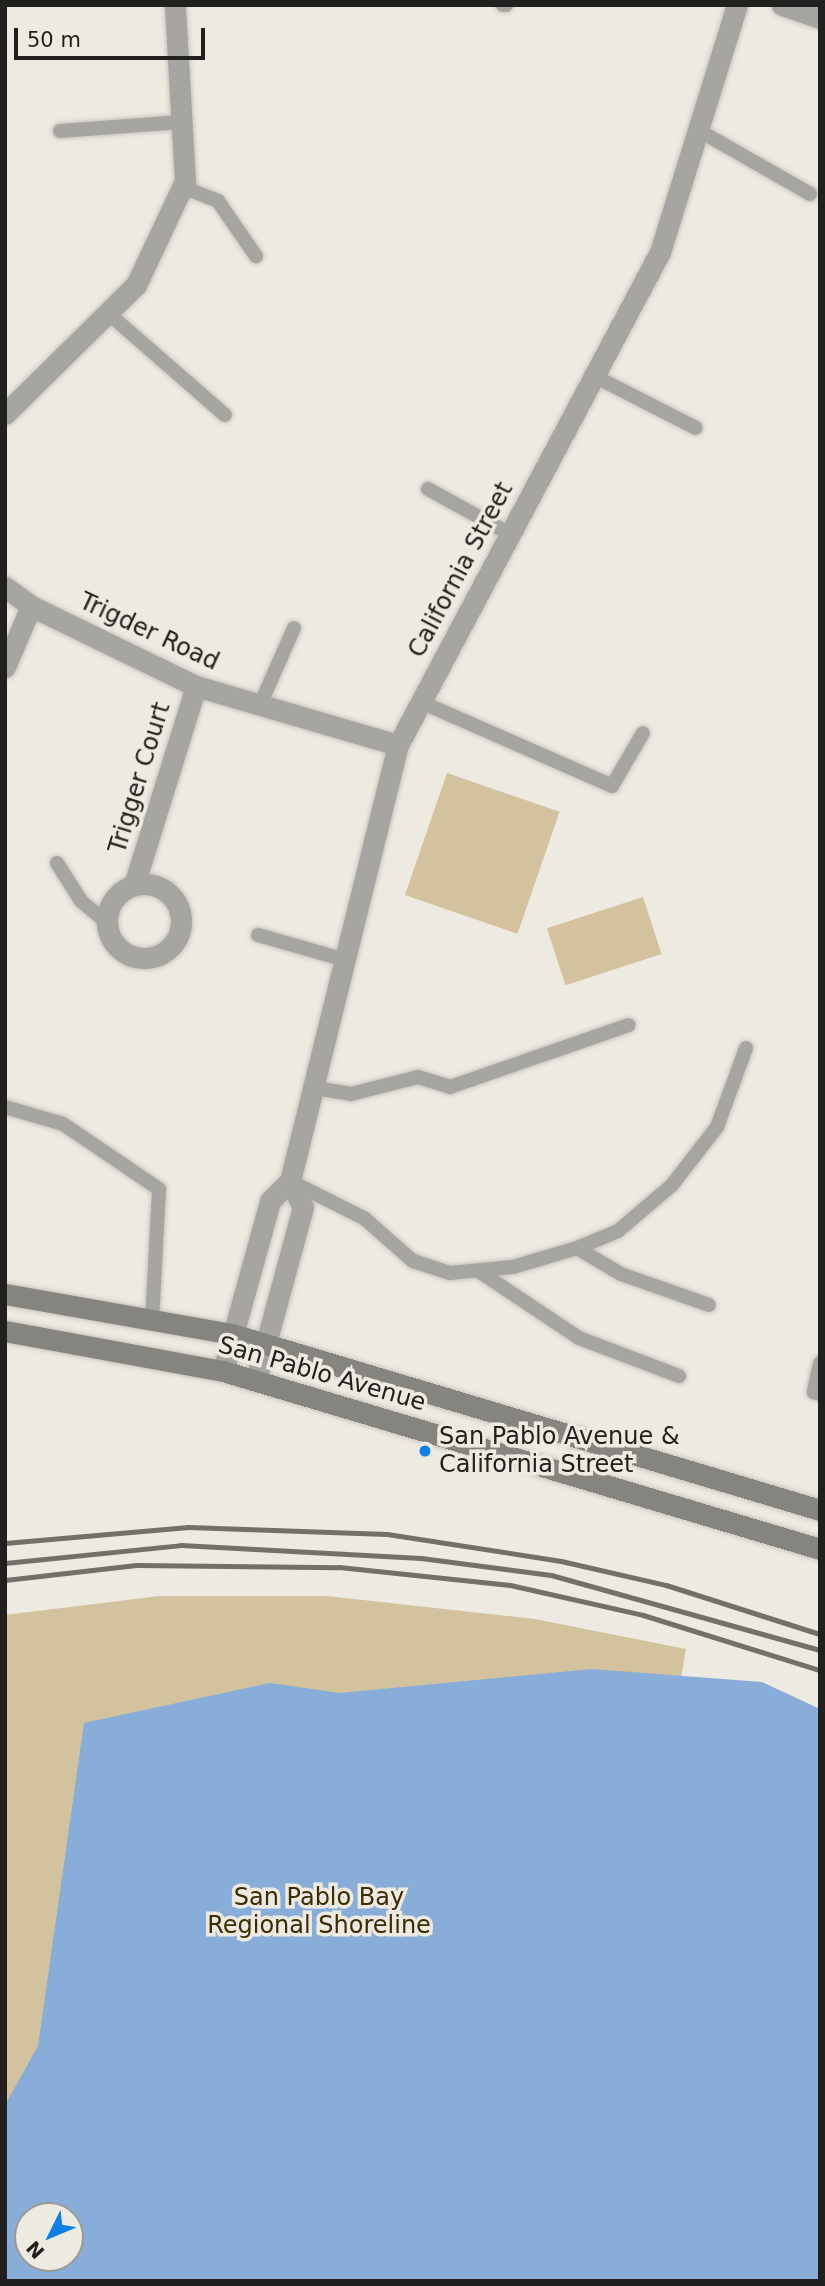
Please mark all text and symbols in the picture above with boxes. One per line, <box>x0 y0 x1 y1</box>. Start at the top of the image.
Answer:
scale bar <box>18 14 208 58</box>
text: 50 m <box>27 28 81 52</box>
street label: California Street <box>403 477 519 663</box>
street label: Trigder Road <box>75 587 223 677</box>
street label: Trigger Court <box>103 699 177 857</box>
street label: San Pablo Avenue <box>215 1331 429 1417</box>
place label: San Pablo Avenue & California Street <box>439 1423 680 1479</box>
marker: San Pablo Avenue & California Street <box>417 1443 433 1459</box>
park label: San Pablo Bay Regional Shoreline <box>207 1884 431 1940</box>
north arrow <box>14 2202 84 2272</box>
text: N <box>22 2237 49 2263</box>

